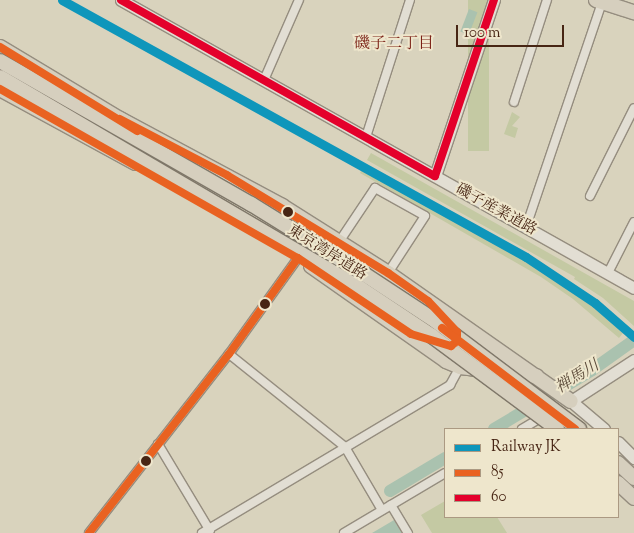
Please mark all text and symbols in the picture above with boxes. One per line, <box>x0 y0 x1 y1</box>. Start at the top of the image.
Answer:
scale bar <box>459 15 566 47</box>
text: 100 m <box>464 23 500 44</box>
district label: 磯子二丁目 <box>354 35 434 55</box>
street label: 磯子産業道路 <box>452 180 540 240</box>
unlabelled marker <box>283 207 293 217</box>
street label: 東京湾岸道路 <box>284 222 370 284</box>
unlabelled marker <box>260 299 270 309</box>
water label: 禅馬川 <box>553 357 603 399</box>
legend <box>444 428 619 518</box>
text: Railway JK <box>491 437 561 458</box>
unlabelled marker <box>141 456 151 466</box>
text: 85 <box>491 462 504 483</box>
text: 60 <box>491 487 506 508</box>

